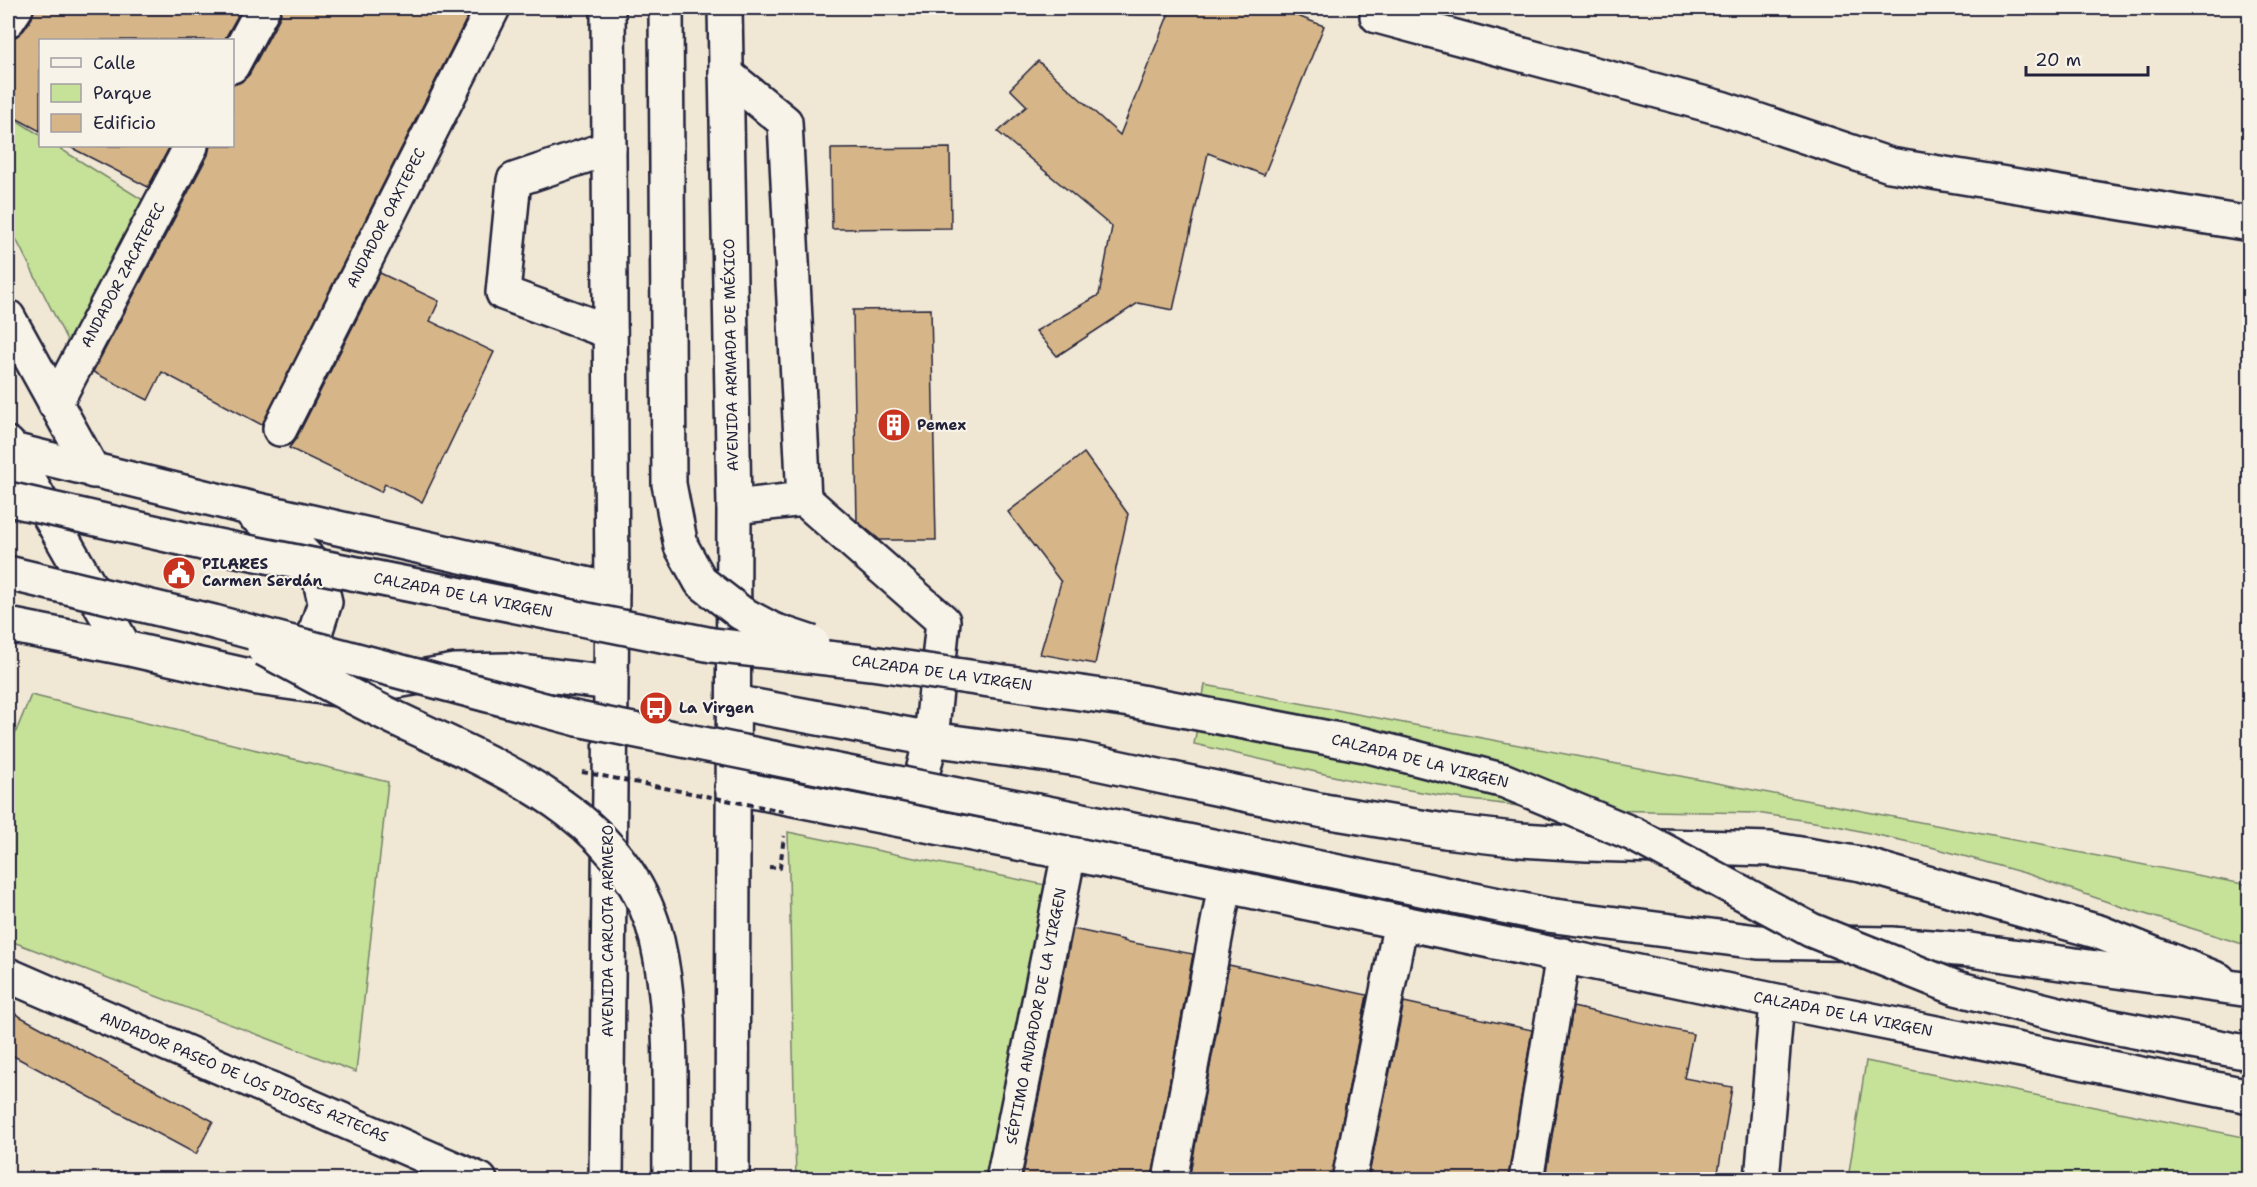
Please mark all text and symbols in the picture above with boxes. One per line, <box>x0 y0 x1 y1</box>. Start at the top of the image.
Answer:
legend <box>39 39 234 147</box>
scale bar <box>2026 39 2148 77</box>
text: 20 m <box>2035 48 2081 72</box>
text: Calle <box>93 51 136 75</box>
text: Parque <box>93 81 152 105</box>
text: Edificio <box>93 111 156 135</box>
street label: ANDADOR OAXTEPEC <box>342 144 430 292</box>
street label: ANDADOR ZACATEPEC <box>76 199 170 351</box>
street label: AVENIDA ARMADA DE MÉXICO <box>718 238 743 472</box>
building icon: Pemex <box>876 407 912 443</box>
place label: Pemex <box>917 415 967 435</box>
place label: PILARES Carmen Serdán <box>202 554 323 591</box>
public building icon: PILARES Carmen Serdán <box>161 555 197 591</box>
street label: CALZADA DE LA VIRGEN <box>372 568 554 622</box>
street label: CALZADA DE LA VIRGEN <box>850 650 1034 696</box>
bus stop icon: La Virgen <box>638 690 674 726</box>
place label: La Virgen <box>679 698 754 718</box>
street label: CALZADA DE LA VIRGEN <box>1329 729 1511 793</box>
street label: AVENIDA CARLOTA ARMERO <box>598 825 618 1037</box>
street label: SÉPTIMO ANDADOR DE LA VIRGEN <box>1000 886 1071 1146</box>
street label: CALZADA DE LA VIRGEN <box>1752 987 1934 1041</box>
street label: ANDADOR PASEO DE LOS DIOSES AZTECAS <box>97 1007 391 1147</box>

